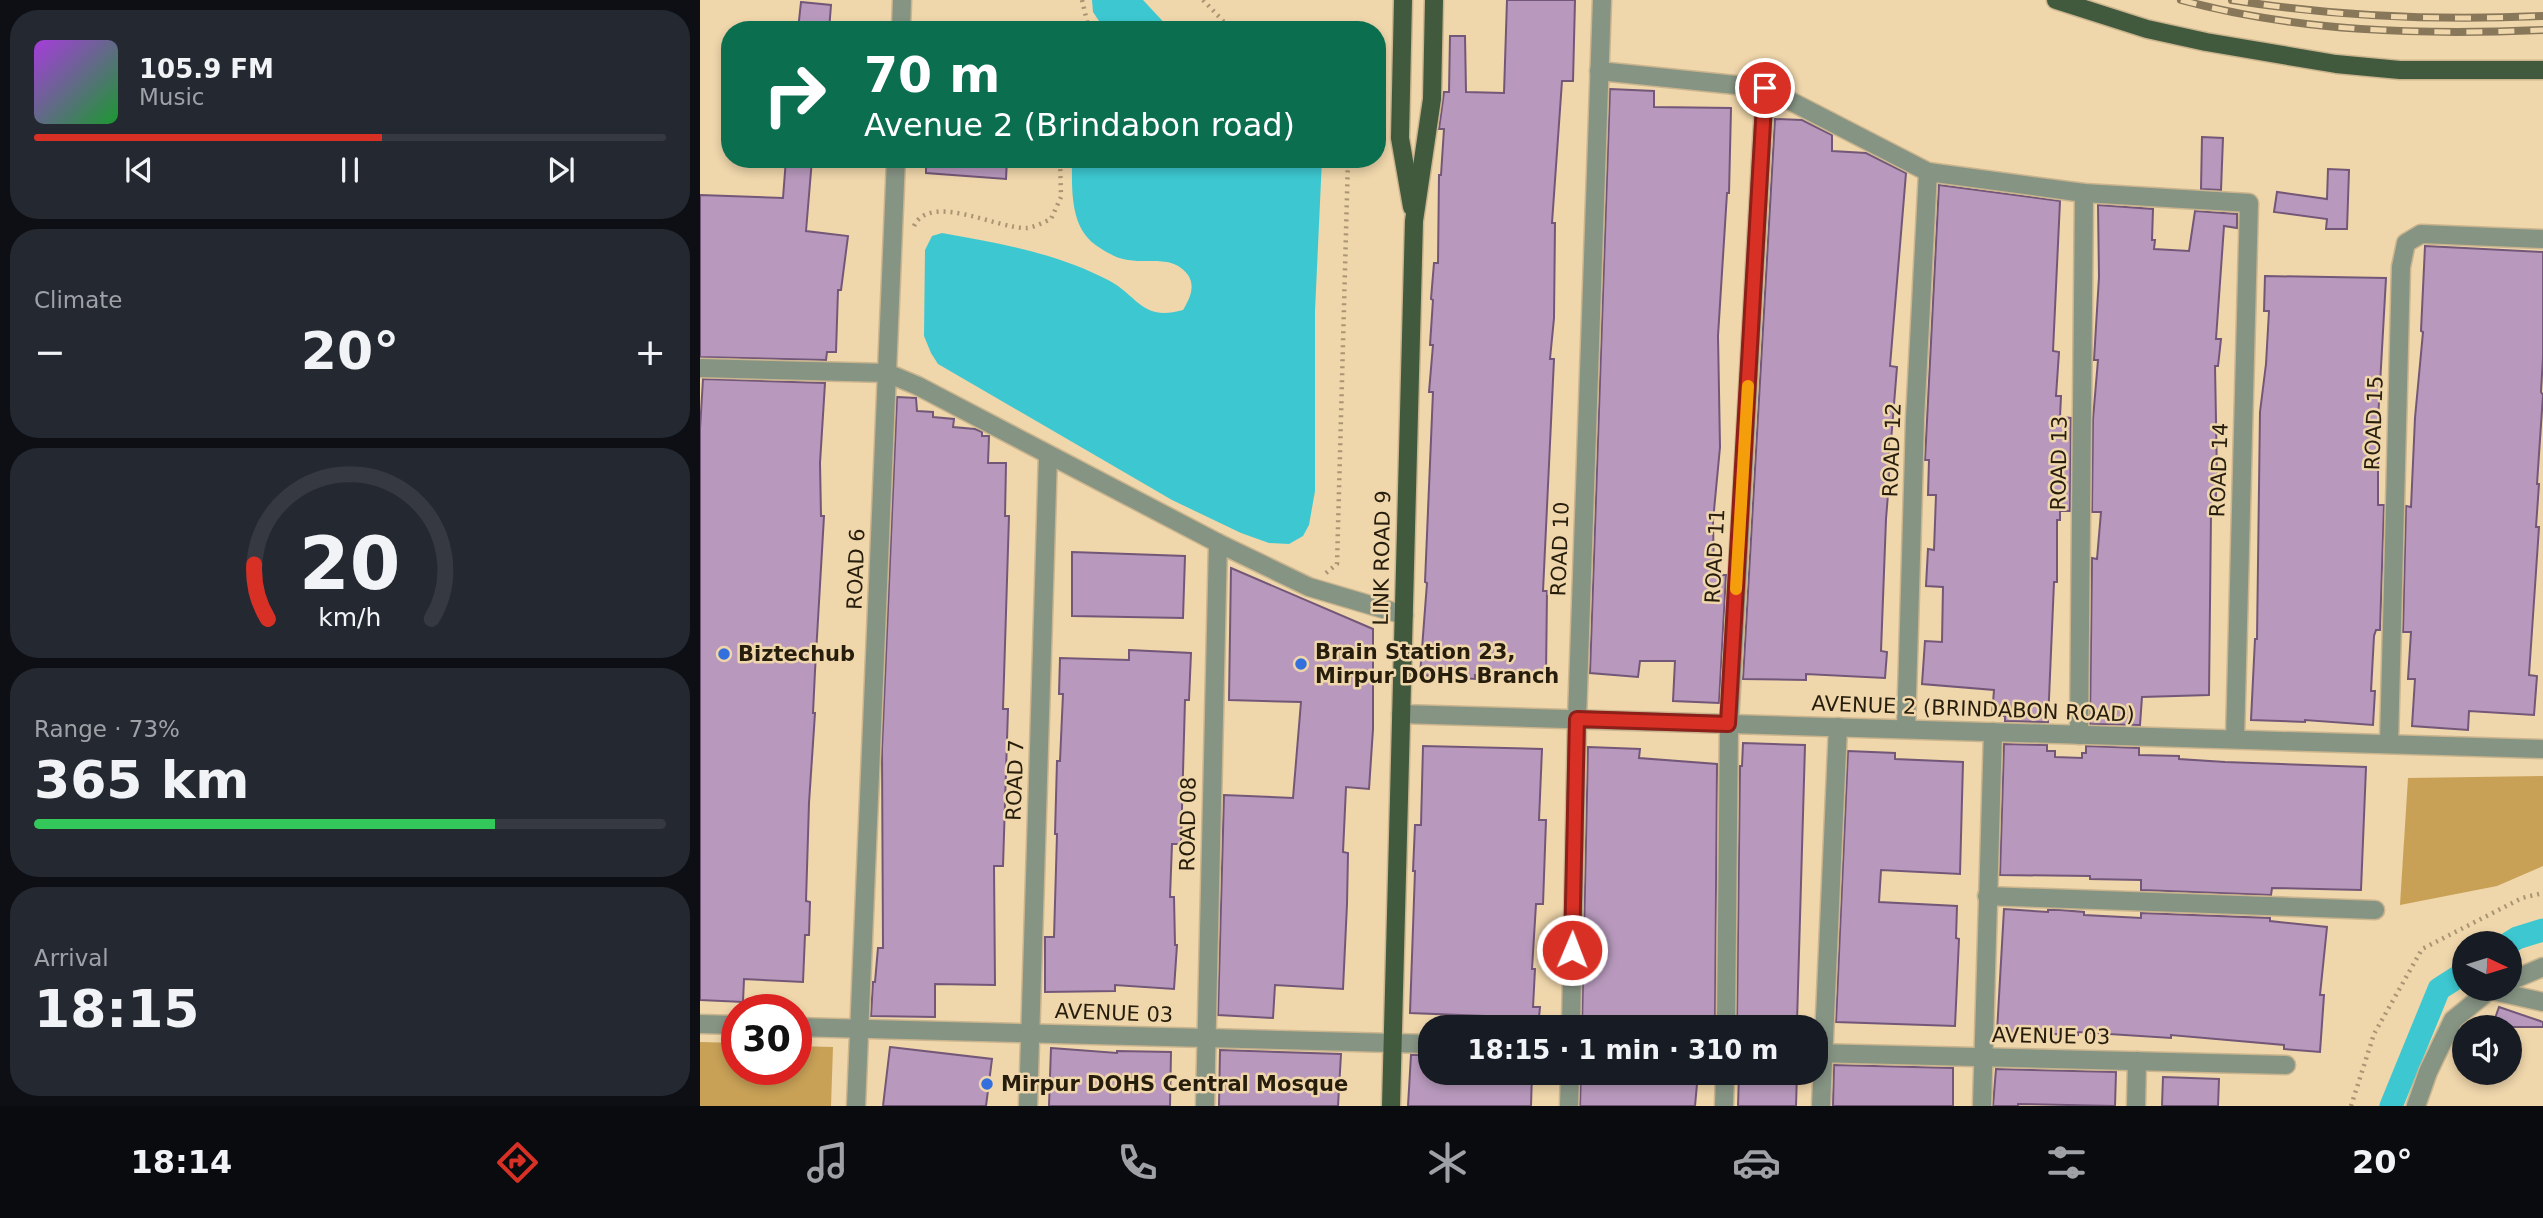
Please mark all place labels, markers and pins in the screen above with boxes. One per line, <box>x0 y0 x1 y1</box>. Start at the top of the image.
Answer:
pin <box>1735 58 1795 118</box>
place label: Brain Station 23, Mirpur DOHS Branch <box>1315 640 1559 688</box>
place label: Biztechub <box>738 642 855 666</box>
marker: Biztechub <box>716 646 732 662</box>
marker: Brain Station 23, Mirpur DOHS Branch <box>1293 656 1309 672</box>
place label: Mirpur DOHS Central Mosque <box>1001 1072 1348 1096</box>
marker: Mirpur DOHS Central Mosque <box>979 1076 995 1092</box>

